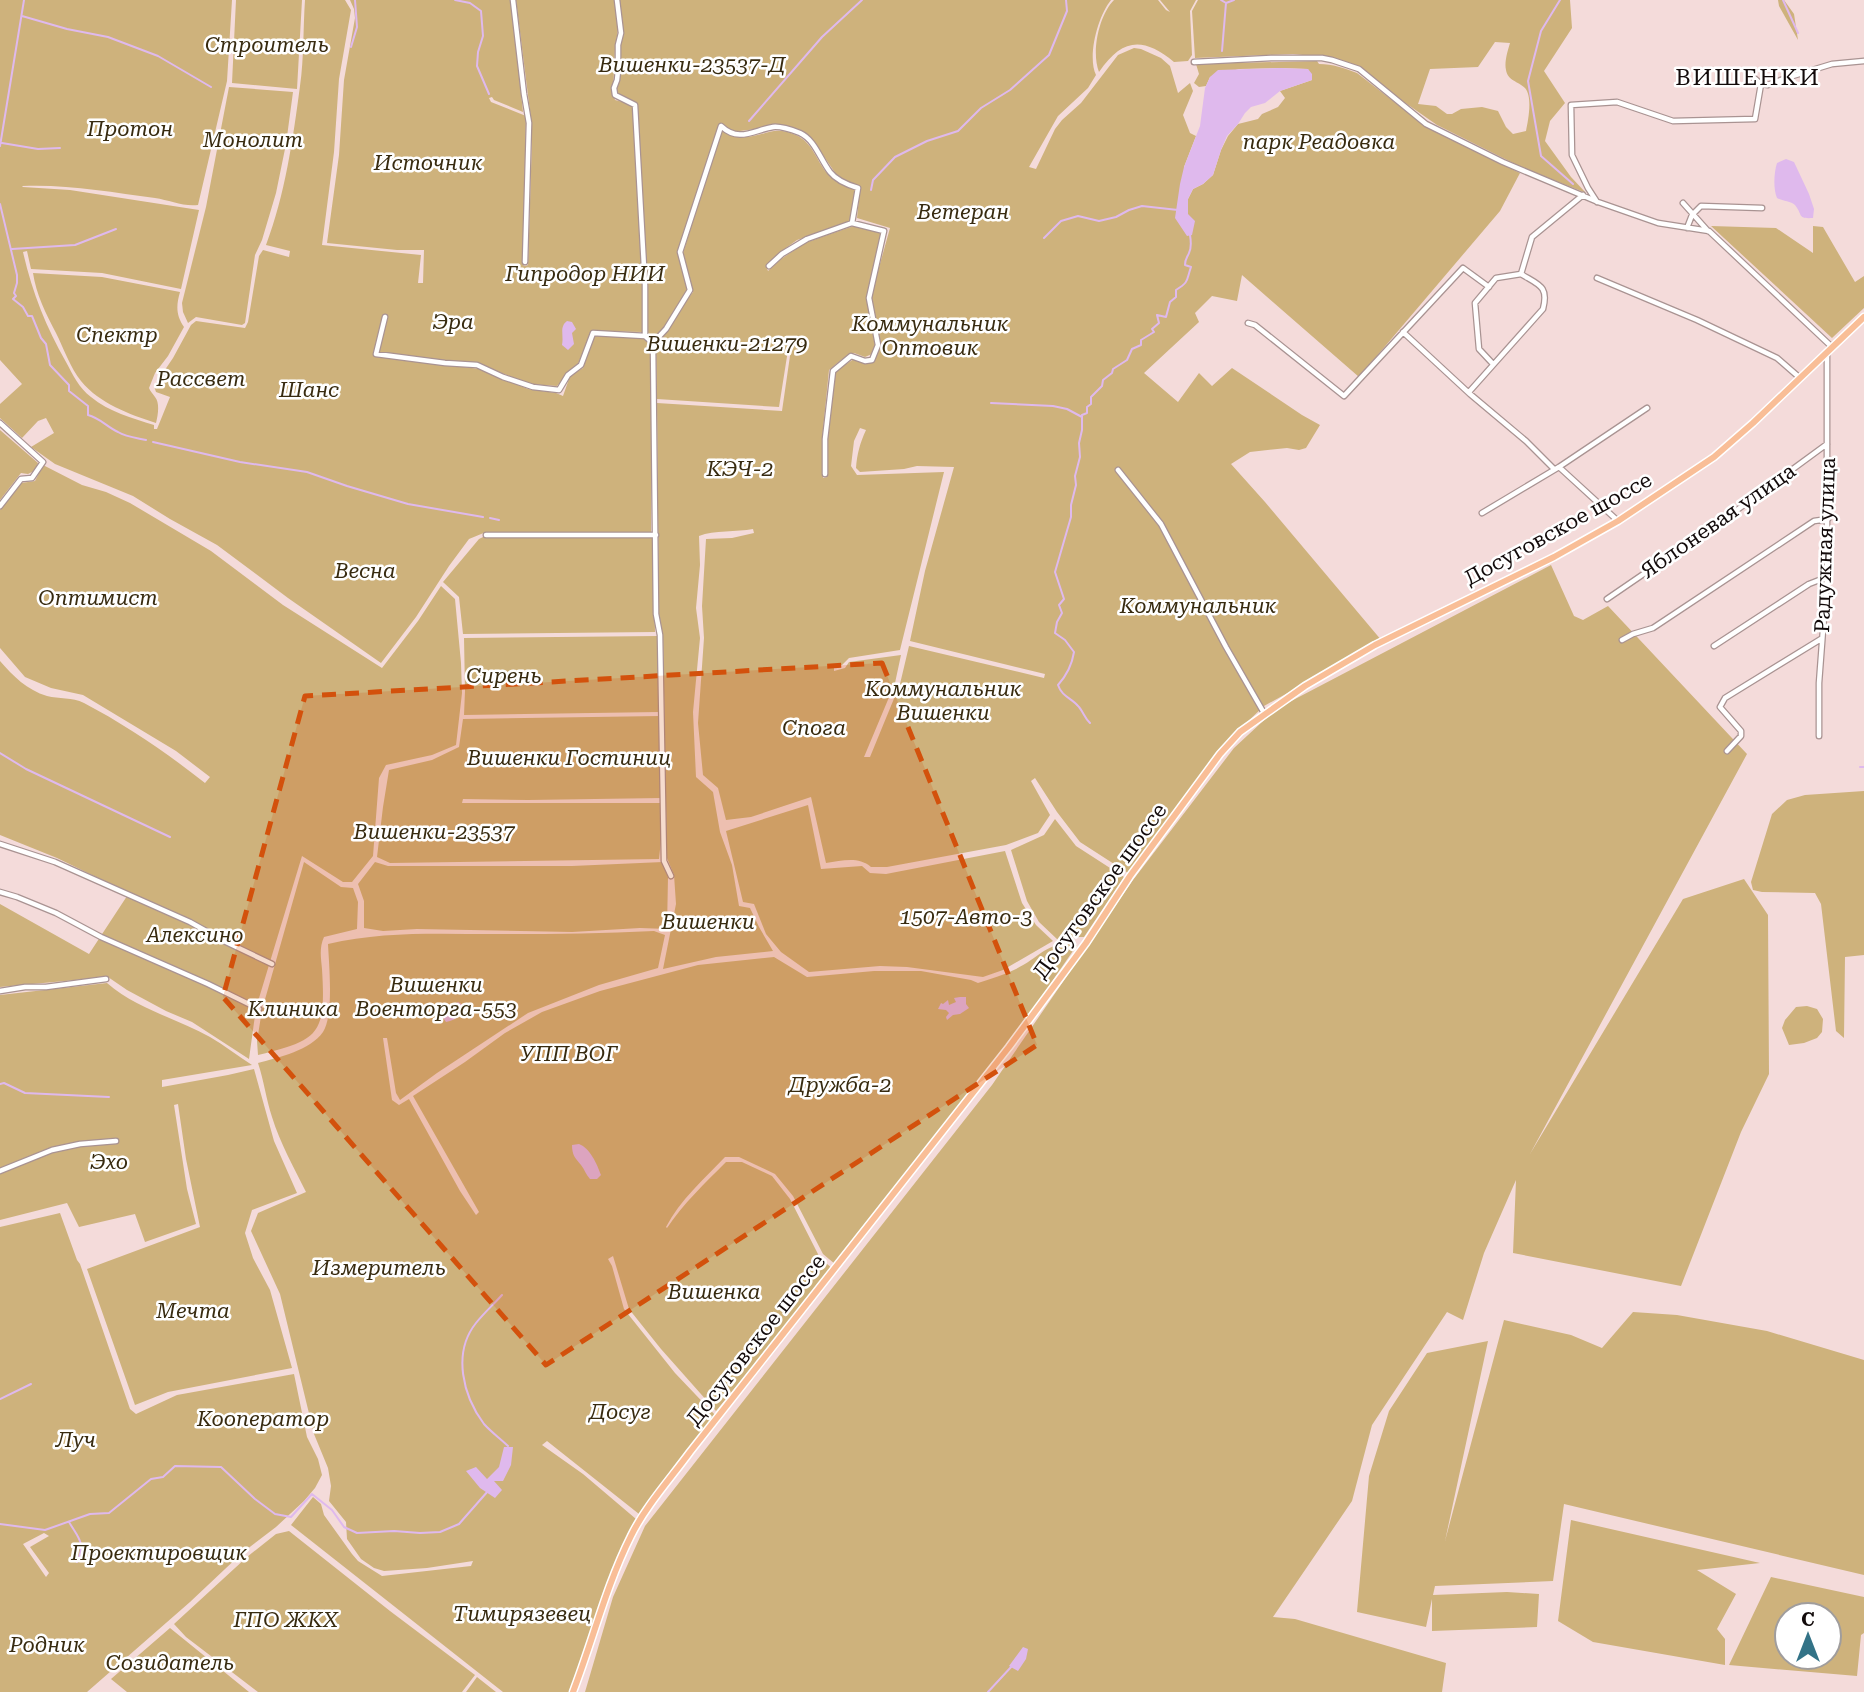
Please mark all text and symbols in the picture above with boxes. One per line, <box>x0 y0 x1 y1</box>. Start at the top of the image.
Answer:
park label: Строитель <box>205 33 329 57</box>
park label: Вишенки-23537-Д <box>598 53 786 77</box>
district label: ВИШЕНКИ <box>1675 64 1821 91</box>
park label: Протон <box>86 117 173 141</box>
park label: Монолит <box>202 128 303 152</box>
park label: парк Реадовка <box>1243 130 1395 154</box>
park label: Источник <box>373 151 483 175</box>
park label: Ветеран <box>916 200 1009 224</box>
park label: Гипродор НИИ <box>504 262 666 286</box>
park label: Эра <box>432 310 474 334</box>
park label: Коммунальник Оптовик <box>851 312 1009 360</box>
park label: Спектр <box>76 323 158 347</box>
park label: Вишенки-21279 <box>645 332 808 356</box>
park label: Рассвет <box>156 367 245 391</box>
park label: Шанс <box>278 378 339 402</box>
street label: Радужная улица <box>1810 456 1840 633</box>
park label: КЭЧ-2 <box>705 457 774 481</box>
street label: Яблоневая улица <box>1636 458 1800 583</box>
street label: Досуговское шоссе <box>1460 468 1656 590</box>
park label: Весна <box>333 559 396 583</box>
park label: Оптимист <box>38 586 158 610</box>
park label: Коммунальник <box>1119 594 1277 618</box>
park label: Сирень <box>466 664 542 688</box>
park label: Коммунальник Вишенки <box>864 677 1022 725</box>
park label: Спога <box>782 716 846 740</box>
park label: Вишенки Гостиниц <box>466 746 671 770</box>
street label: Досуговское шоссе <box>1028 799 1172 983</box>
park label: Вишенки-23537 <box>352 820 516 844</box>
park label: 1507-Авто-3 <box>899 905 1033 929</box>
park label: Вишенки <box>660 910 755 934</box>
park label: Алексино <box>145 923 244 947</box>
park label: Вишенки Военторга-553 <box>354 973 517 1021</box>
park label: Клиника <box>247 997 338 1021</box>
park label: УПП ВОГ <box>520 1042 618 1066</box>
park label: Дружба-2 <box>787 1073 891 1097</box>
park label: Эхо <box>90 1150 128 1174</box>
street label: Досуговское шоссе <box>682 1250 830 1430</box>
park label: Измеритель <box>311 1256 446 1280</box>
park label: Вишенка <box>667 1280 760 1304</box>
park label: Мечта <box>155 1299 230 1323</box>
park label: Досуг <box>587 1400 651 1424</box>
park label: Кооператор <box>196 1407 329 1431</box>
park label: Луч <box>54 1428 96 1452</box>
park label: Проектировщик <box>70 1541 247 1565</box>
north arrow <box>1773 1601 1843 1671</box>
park label: Тимирязевец <box>453 1602 591 1626</box>
park label: ГПО ЖКХ <box>232 1608 339 1632</box>
text: С <box>1801 1608 1815 1631</box>
park label: Родник <box>8 1633 85 1657</box>
park label: Созидатель <box>106 1651 234 1675</box>

